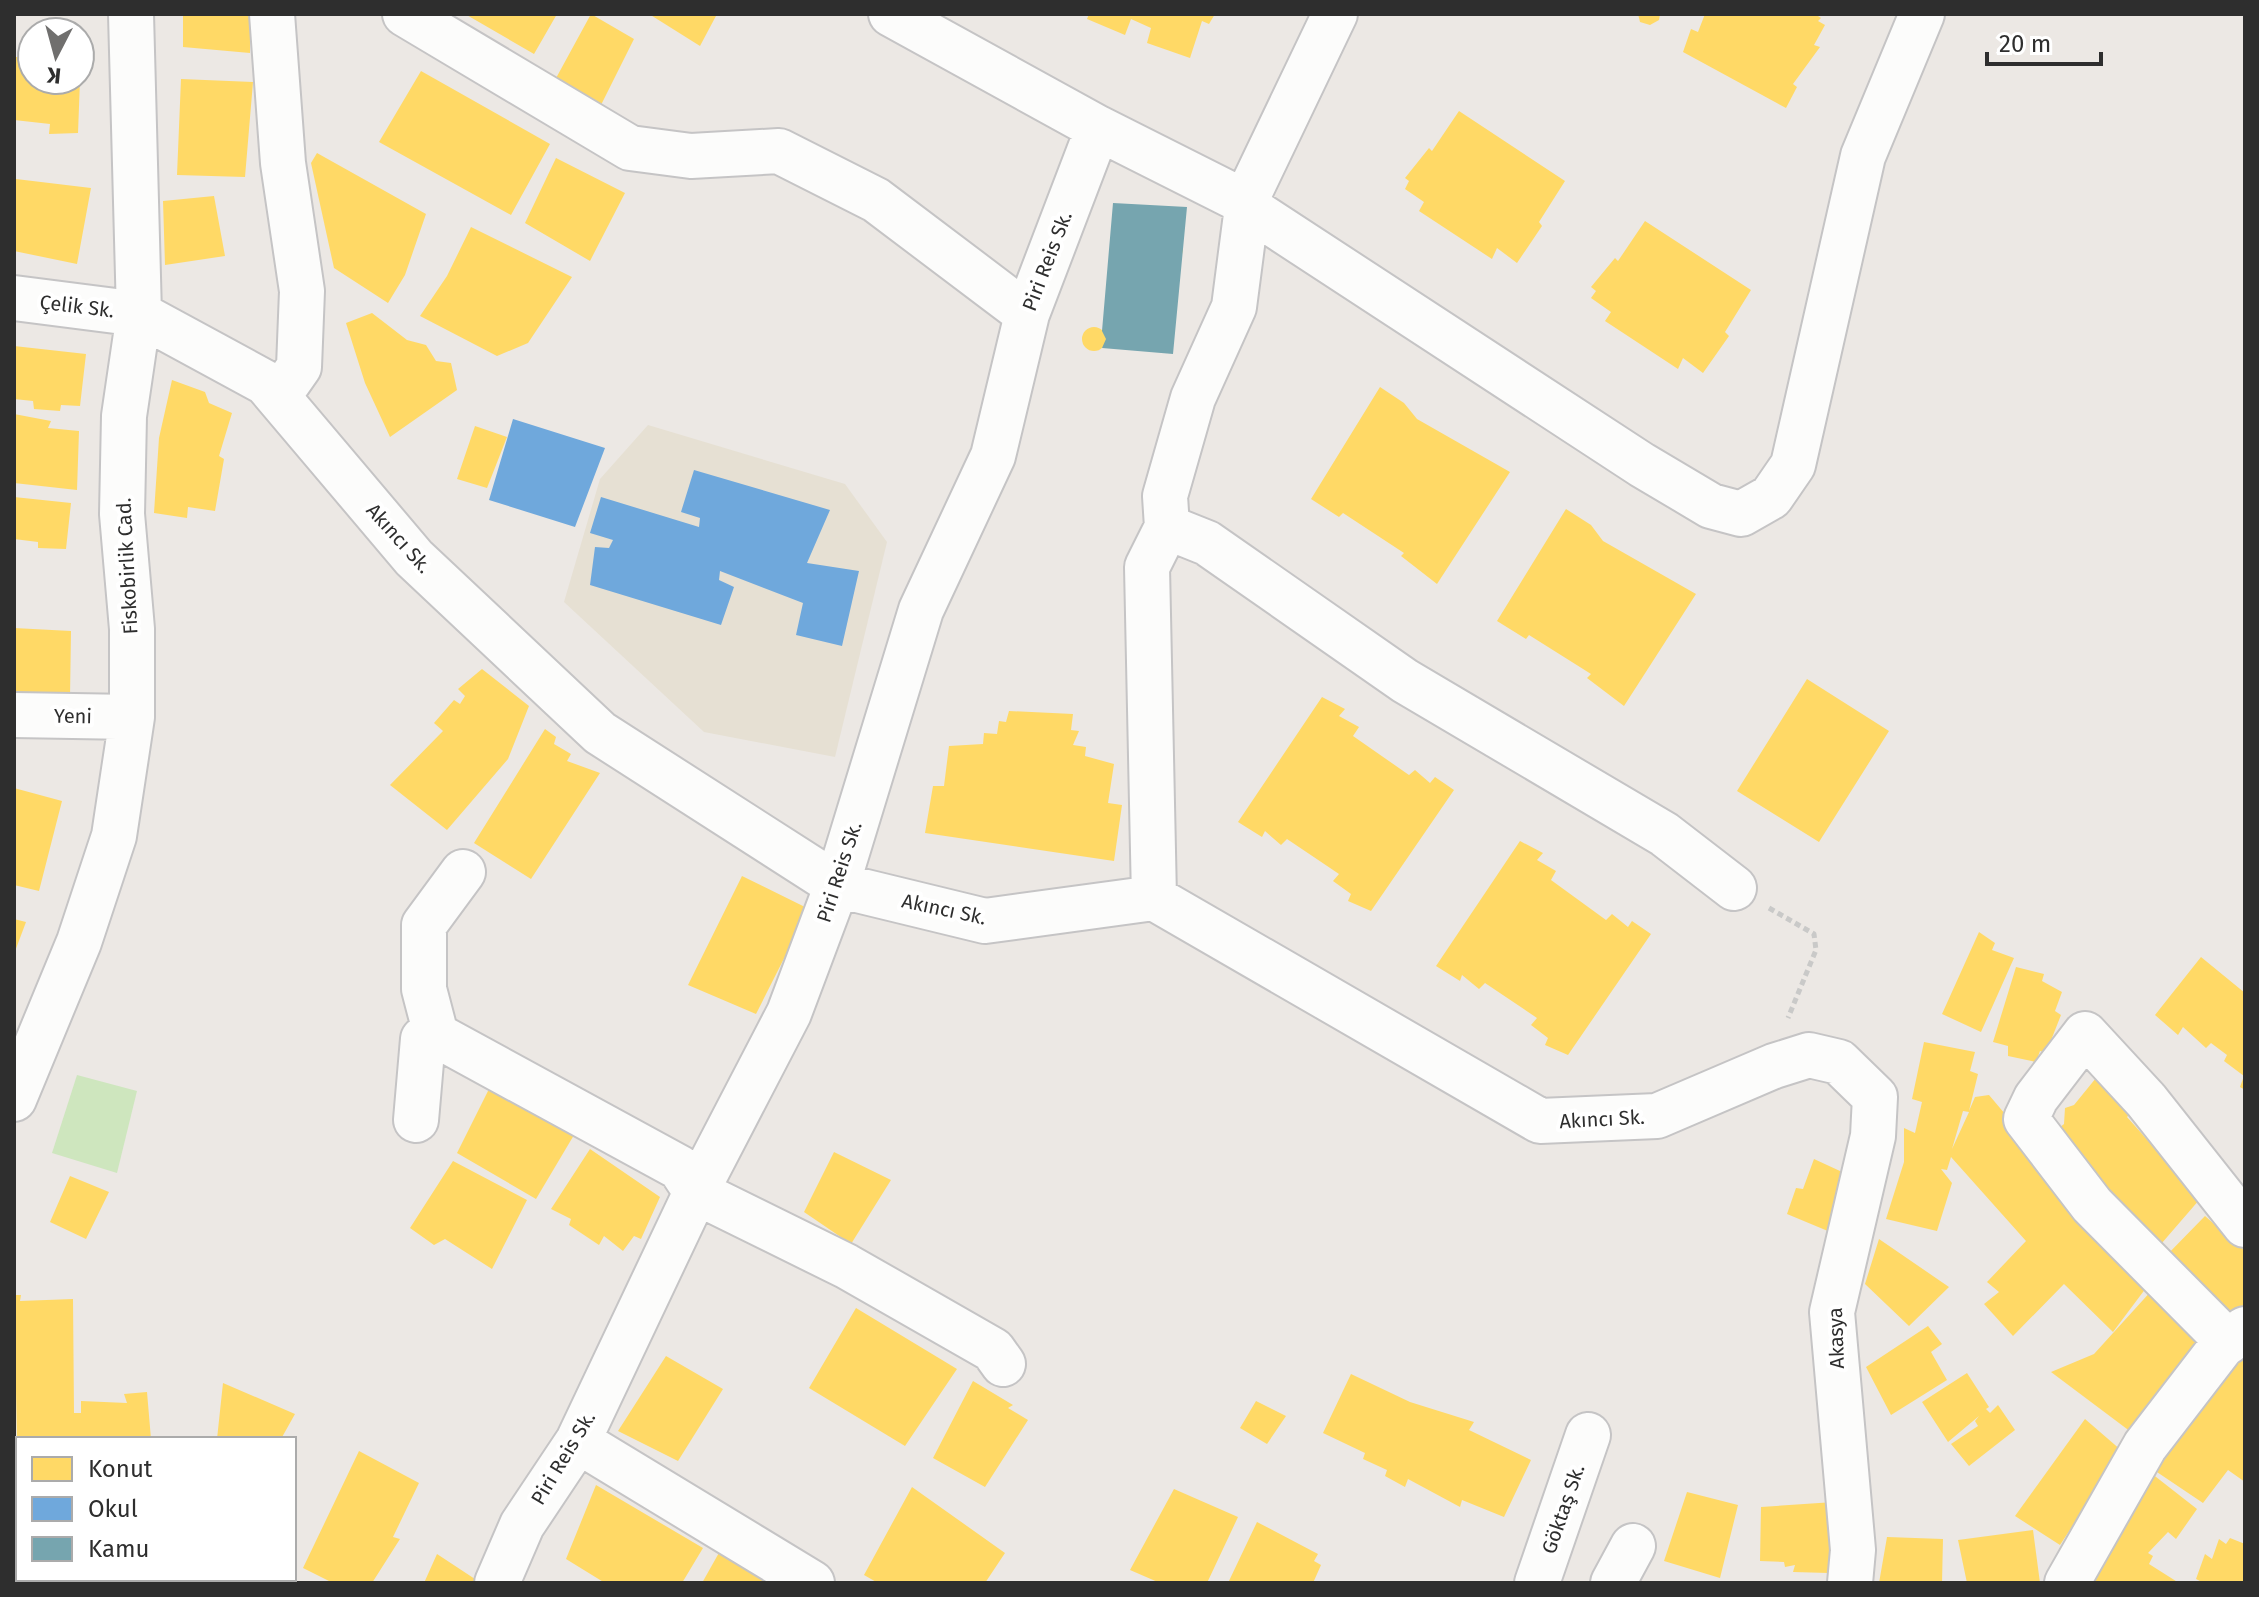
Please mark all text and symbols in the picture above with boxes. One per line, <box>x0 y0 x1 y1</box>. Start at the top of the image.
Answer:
north arrow <box>16 16 96 96</box>
scale bar <box>1987 16 2101 66</box>
text: 20 m <box>1999 30 2051 58</box>
text: K <box>45 61 62 90</box>
street label: Piri Reis Sk. <box>1017 208 1077 314</box>
street label: Çelik Sk. <box>38 290 116 323</box>
street label: Fiskobirlik Cad. <box>111 497 143 635</box>
street label: Akıncı Sk. <box>361 498 437 578</box>
street label: Yeni <box>54 704 92 728</box>
street label: Piri Reis Sk. <box>811 818 867 926</box>
street label: Akıncı Sk. <box>900 888 988 930</box>
street label: Akıncı Sk. <box>1559 1105 1645 1133</box>
street label: Akasya <box>1823 1307 1849 1369</box>
street label: Piri Reis Sk. <box>526 1407 600 1509</box>
legend <box>16 1437 296 1581</box>
text: Konut <box>88 1455 153 1483</box>
street label: Göktaş Sk. <box>1537 1461 1590 1557</box>
text: Okul <box>88 1495 138 1523</box>
text: Kamu <box>88 1535 150 1563</box>

